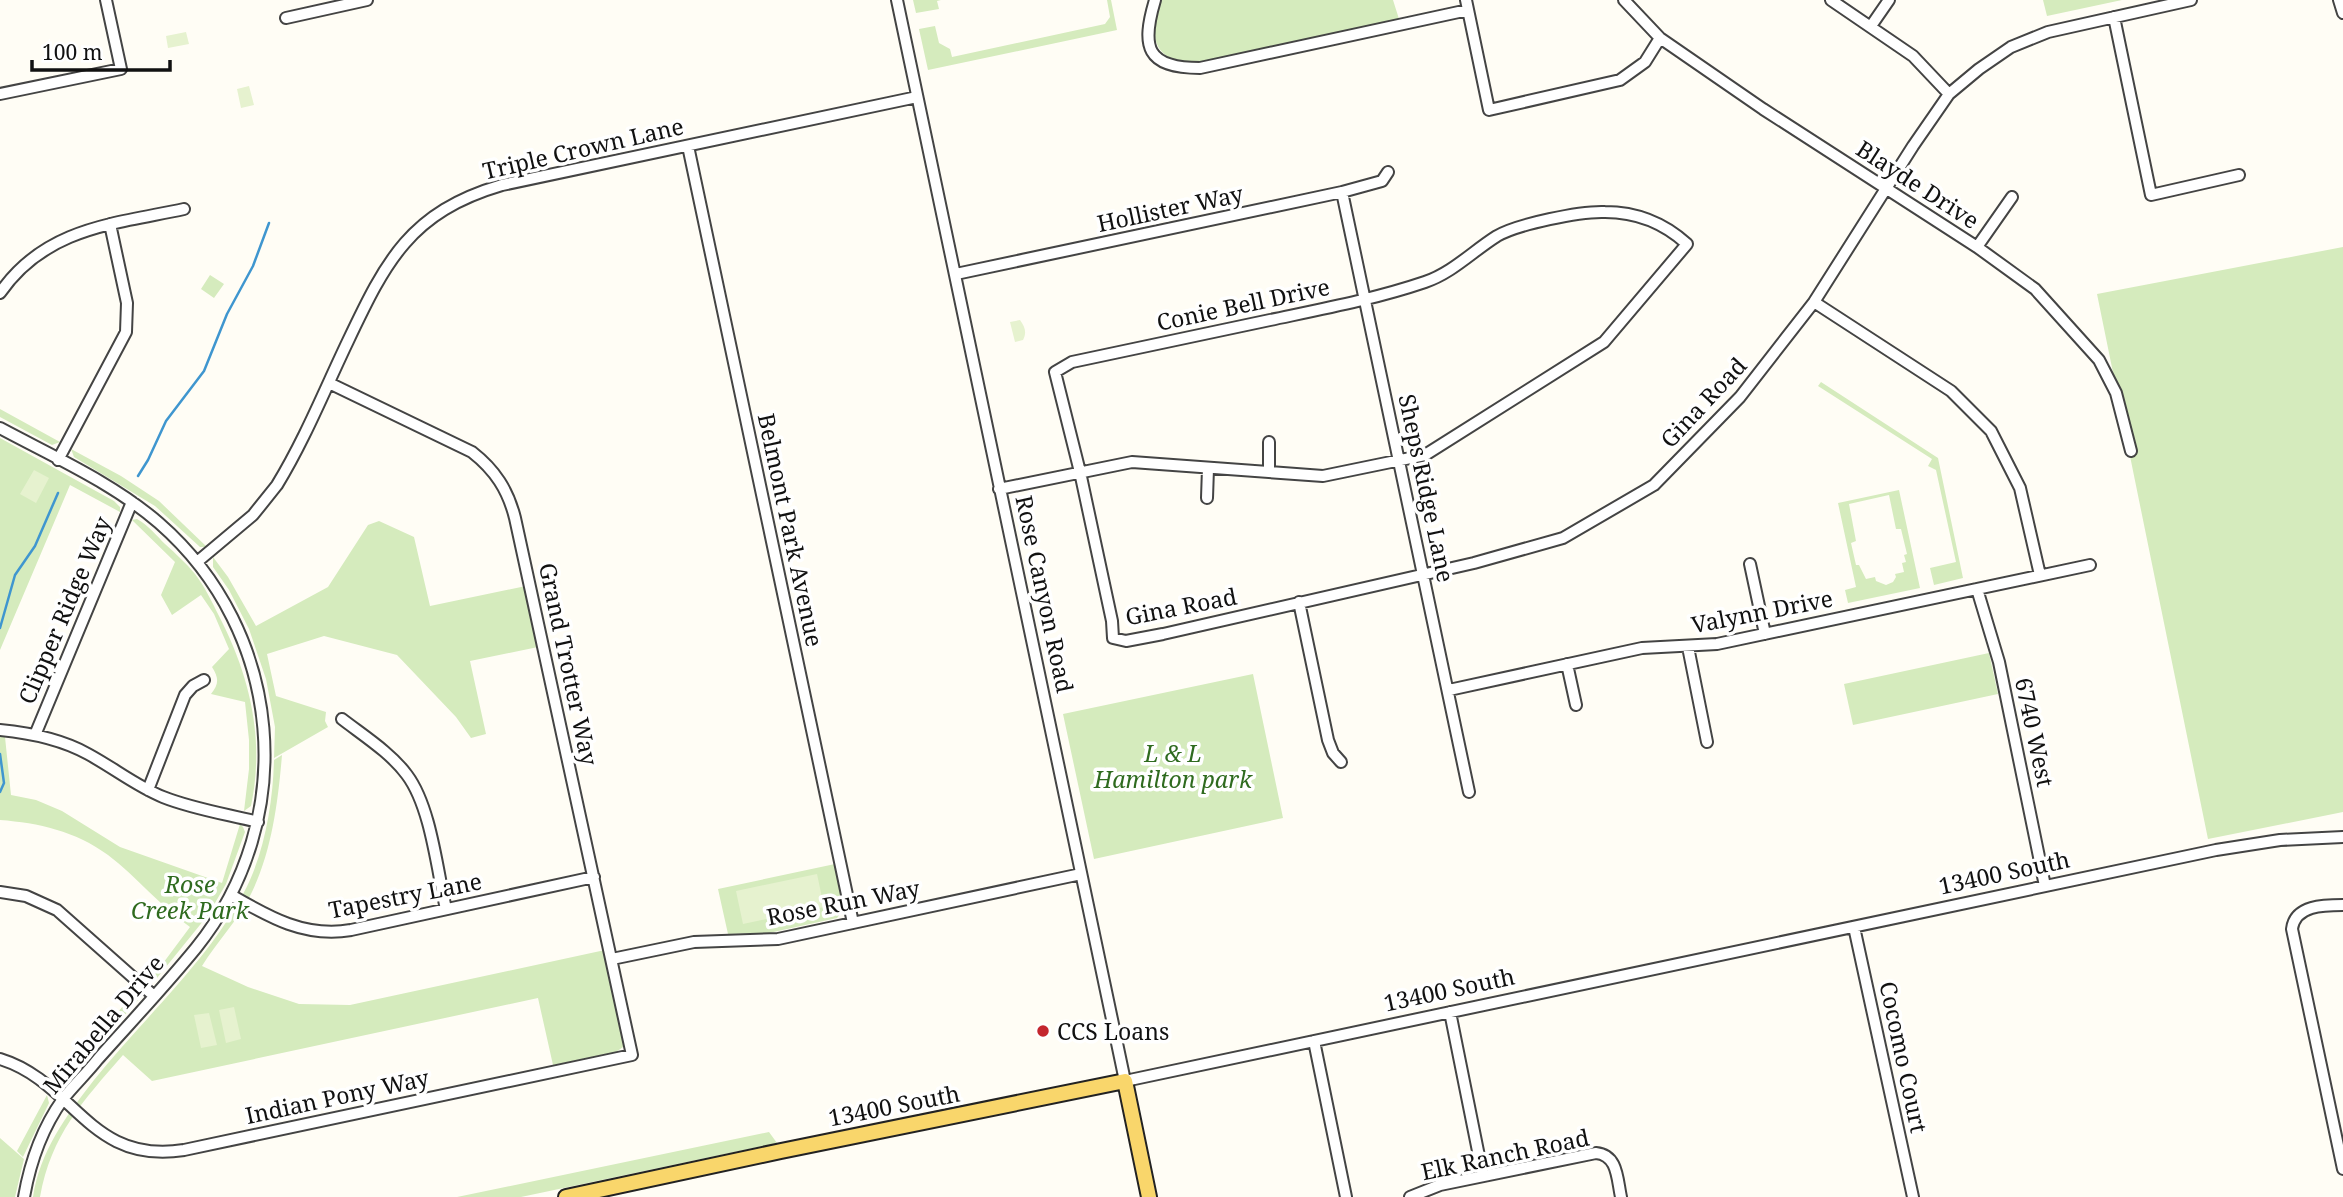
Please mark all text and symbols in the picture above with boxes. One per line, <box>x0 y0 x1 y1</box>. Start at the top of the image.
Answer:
scale bar <box>32 28 170 72</box>
text: 100 m <box>42 38 103 66</box>
street label: Triple Crown Lane <box>479 109 687 187</box>
street label: Blayde Drive <box>1850 132 1986 236</box>
street label: Hollister Way <box>1094 177 1246 239</box>
street label: Conie Bell Drive <box>1154 270 1332 338</box>
street label: Gina Road <box>1653 350 1753 454</box>
street label: Sheps Ridge Lane <box>1391 391 1463 585</box>
street label: Belmont Park Avenue <box>751 410 831 650</box>
street label: Rose Canyon Road <box>1008 492 1082 696</box>
street label: Clipper Ridge Way <box>10 511 118 709</box>
street label: Grand Trotter Way <box>532 560 606 768</box>
street label: Gina Road <box>1122 580 1240 632</box>
street label: Valynn Drive <box>1689 582 1835 640</box>
street label: 6740 West <box>2008 674 2062 790</box>
park label: L & L Hamilton park <box>1093 737 1253 795</box>
street label: 13400 South <box>1935 842 2073 902</box>
street label: Tapestry Lane <box>326 864 484 926</box>
park label: Rose Creek Park <box>131 868 250 926</box>
street label: Rose Run Way <box>764 871 922 933</box>
street label: Mirabella Drive <box>35 948 171 1100</box>
street label: 13400 South <box>1380 959 1518 1019</box>
street label: Cocomo Court <box>1872 978 1936 1136</box>
place label: CCS Loans <box>1057 1015 1170 1047</box>
marker: CCS Loans <box>1035 1023 1051 1039</box>
street label: Indian Pony Way <box>242 1061 432 1131</box>
street label: 13400 South <box>825 1077 963 1133</box>
street label: Elk Ranch Road <box>1418 1121 1592 1187</box>

